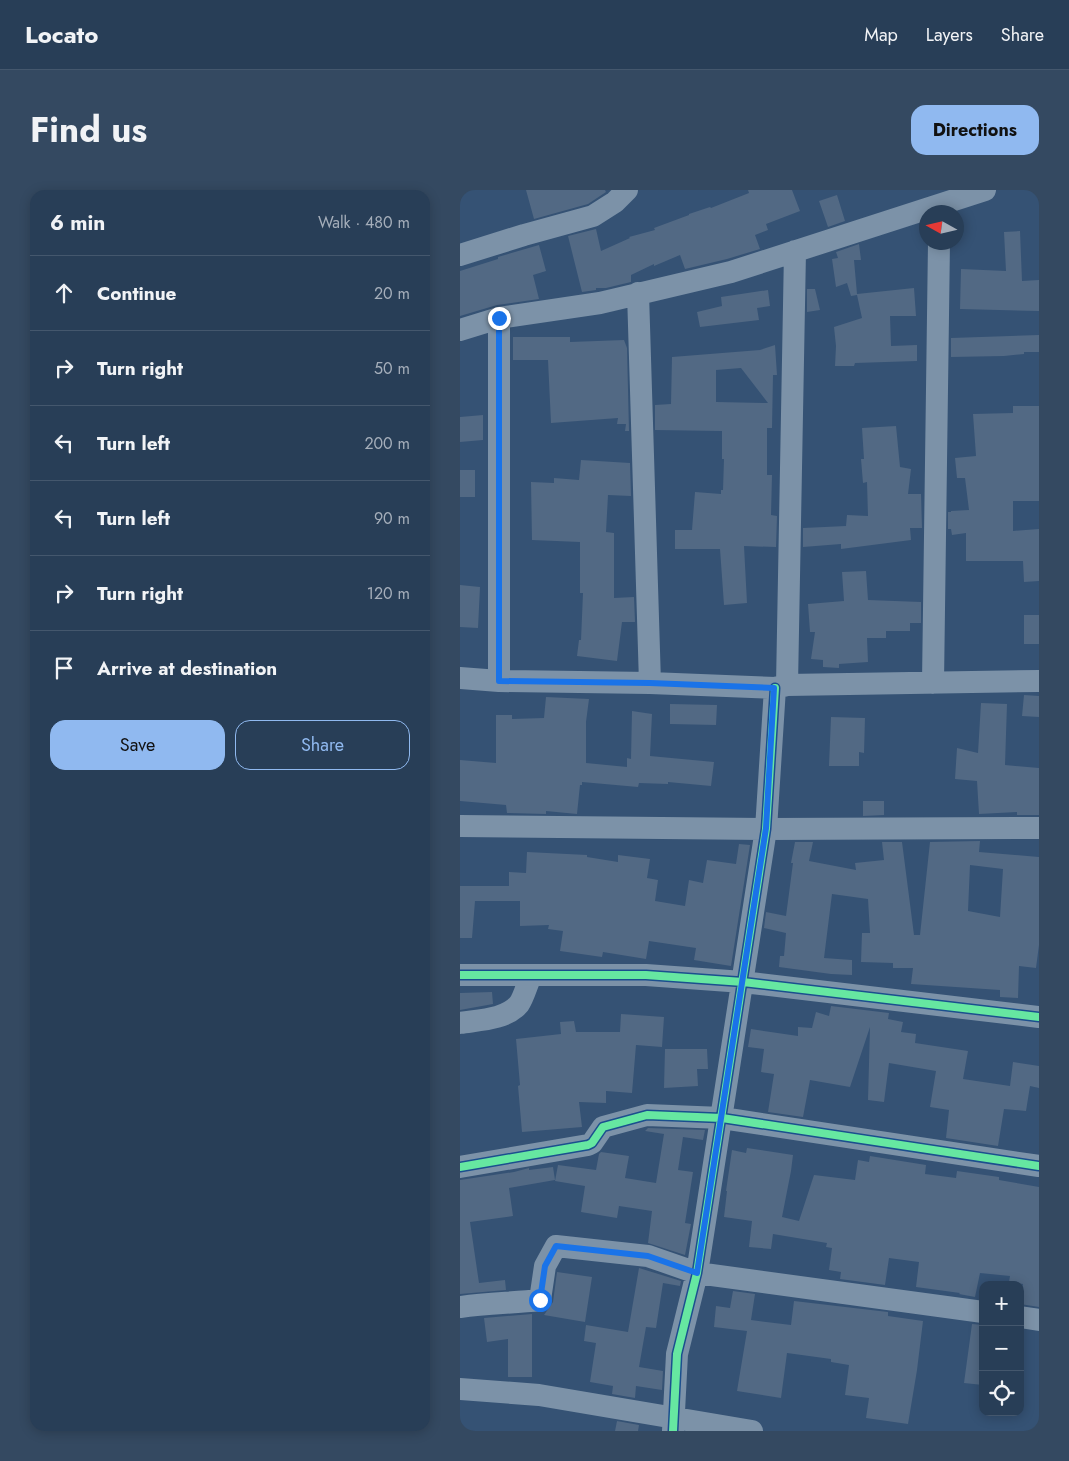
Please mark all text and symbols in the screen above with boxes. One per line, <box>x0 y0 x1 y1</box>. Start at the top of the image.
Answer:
text: Locato <box>25 17 98 52</box>
text: Map <box>864 22 898 48</box>
text: Layers <box>926 22 973 48</box>
text: Share <box>1001 22 1044 48</box>
text: Find us <box>30 105 147 155</box>
button: Directions <box>911 105 1039 155</box>
north arrow <box>919 205 964 250</box>
text: 6 min <box>50 208 105 238</box>
text: Walk · 480 m <box>318 211 410 234</box>
icon: ahead <box>50 279 78 307</box>
text: Continue <box>97 280 176 307</box>
text: 20 m <box>374 282 410 305</box>
route end <box>488 307 511 330</box>
icon: right <box>50 354 78 382</box>
text: Turn right <box>97 355 183 382</box>
text: 50 m <box>374 357 410 380</box>
icon: left <box>50 429 78 457</box>
text: Turn left <box>97 430 170 457</box>
text: 200 m <box>364 432 410 455</box>
icon: left <box>50 504 78 532</box>
text: Turn left <box>97 505 170 532</box>
text: 90 m <box>374 507 410 530</box>
icon: right <box>50 579 78 607</box>
text: Turn right <box>97 580 183 607</box>
text: 120 m <box>367 582 410 605</box>
icon: arrive <box>50 654 78 682</box>
text: Arrive at destination <box>97 655 277 682</box>
button: Save <box>50 720 225 770</box>
button: Share <box>235 720 410 770</box>
map controls <box>979 1281 1024 1416</box>
button: + <box>979 1281 1024 1326</box>
route start <box>529 1289 552 1312</box>
button: − <box>979 1326 1024 1371</box>
button: locate <box>979 1371 1024 1416</box>

